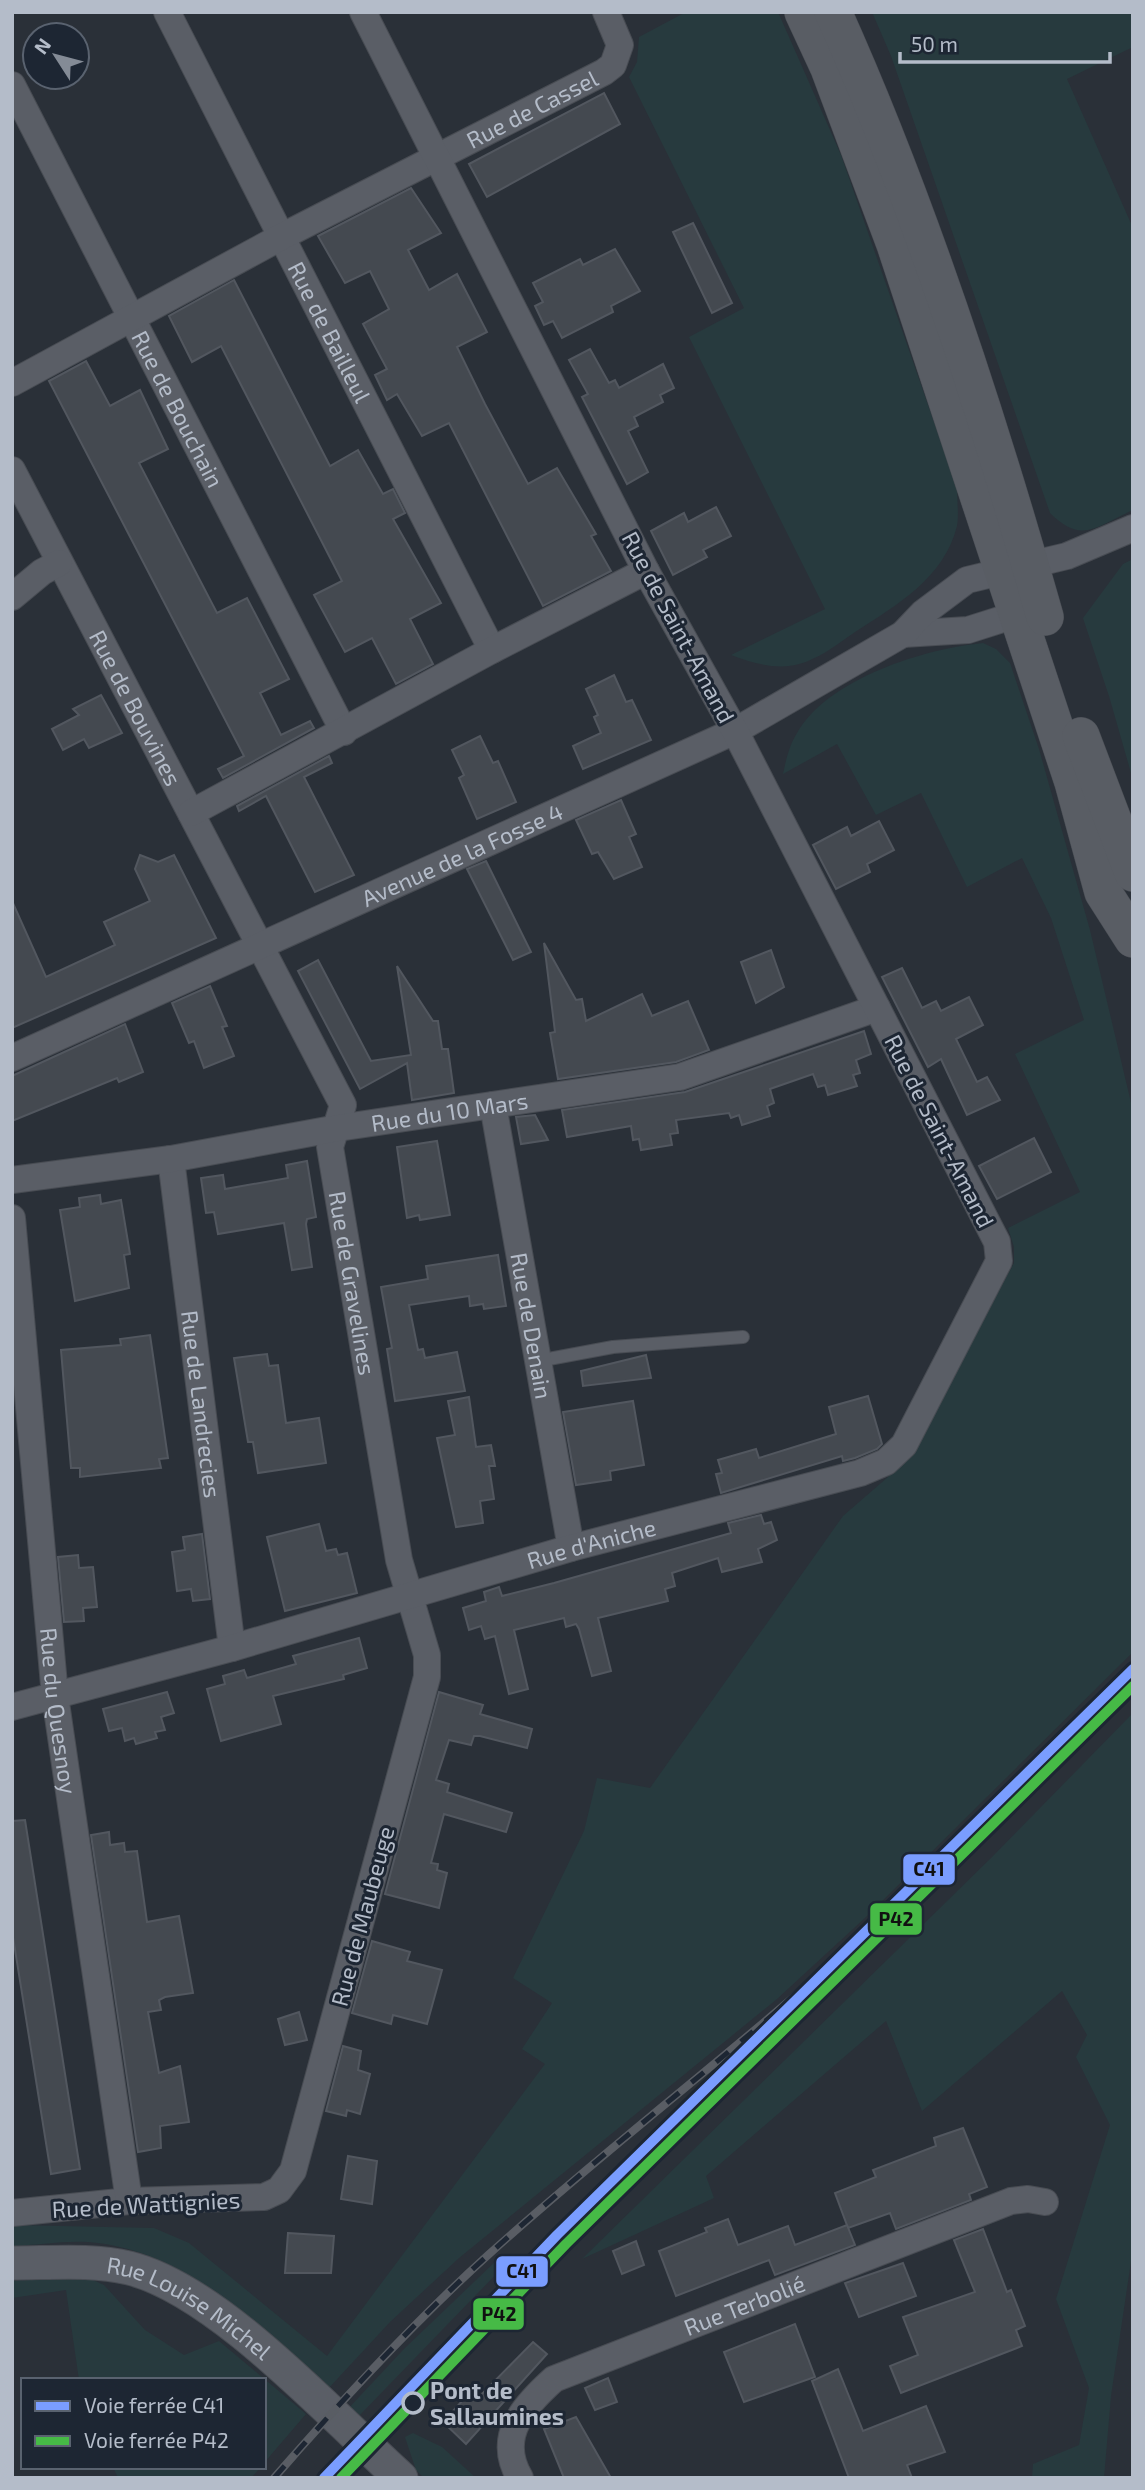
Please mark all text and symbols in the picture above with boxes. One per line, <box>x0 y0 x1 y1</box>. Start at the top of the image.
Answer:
north arrow <box>21 21 91 91</box>
scale bar <box>900 21 1110 65</box>
text: 50 m <box>911 31 958 56</box>
text: N <box>29 33 55 58</box>
street label: Rue de Cassel <box>462 63 603 154</box>
street label: Rue de Bailleul <box>282 257 377 407</box>
street label: Rue de Bouchain <box>126 326 230 492</box>
street label: Rue de Saint-Amand <box>617 527 741 727</box>
street label: Rue de Bouvines <box>84 625 188 790</box>
street label: Avenue de la Fosse 4 <box>357 797 567 912</box>
street label: Rue de Saint-Amand <box>879 1030 1001 1232</box>
street label: Rue du 10 Mars <box>369 1086 530 1137</box>
street label: Rue de Gravelines <box>324 1189 382 1377</box>
street label: Rue de Denain <box>505 1250 558 1401</box>
street label: Rue de Landrecies <box>176 1309 227 1500</box>
street label: Rue d'Aniche <box>523 1513 659 1574</box>
street label: Rue du Quesnoy <box>35 1626 83 1796</box>
street label: Rue de Maubeuge <box>325 1823 399 2009</box>
line badge: C41 <box>902 1853 956 1886</box>
text: C41 <box>913 1857 945 1880</box>
line badge: P42 <box>869 1902 923 1936</box>
text: P42 <box>879 1907 913 1930</box>
street label: Rue de Wattignies <box>51 2185 241 2223</box>
street label: Rue Louise Michel <box>105 2250 278 2365</box>
line badge: C41 <box>495 2255 549 2288</box>
text: C41 <box>506 2259 538 2282</box>
street label: Rue Terbolié <box>680 2269 809 2341</box>
line badge: P42 <box>472 2297 525 2331</box>
text: P42 <box>482 2302 516 2325</box>
place label: Pont de Sallaumines <box>430 2376 564 2430</box>
legend <box>21 2378 266 2469</box>
text: Voie ferrée C41 <box>84 2392 224 2417</box>
marker: Pont de Sallaumines <box>402 2392 424 2414</box>
text: Voie ferrée P42 <box>84 2427 229 2452</box>

